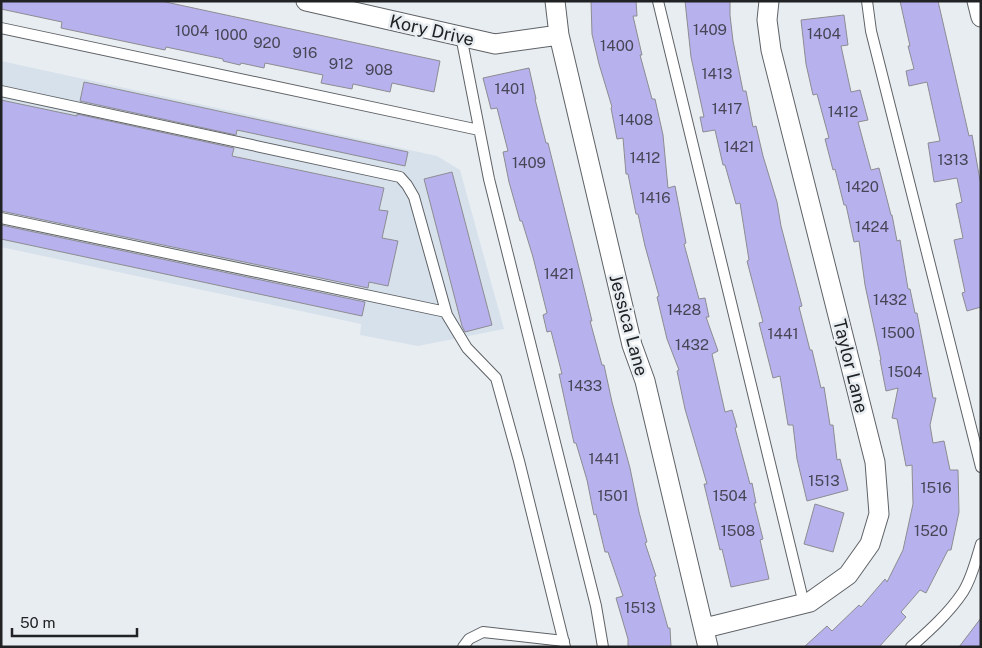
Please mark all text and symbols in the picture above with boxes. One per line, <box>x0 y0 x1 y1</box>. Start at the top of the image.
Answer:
street label: Kory Drive <box>388 10 476 50</box>
house number: 1409 <box>693 21 727 38</box>
house number: 1004 <box>175 22 209 39</box>
house number: 1404 <box>807 25 841 42</box>
house number: 1000 <box>214 26 248 43</box>
house number: 920 <box>253 34 281 51</box>
house number: 1400 <box>600 37 634 54</box>
house number: 916 <box>293 44 317 61</box>
house number: 912 <box>329 55 353 72</box>
house number: 908 <box>365 61 393 78</box>
house number: 1413 <box>701 65 733 82</box>
house number: 1401 <box>495 80 525 97</box>
house number: 1417 <box>712 100 742 117</box>
house number: 1412 <box>828 103 858 120</box>
house number: 1408 <box>619 111 653 128</box>
house number: 1421 <box>724 138 754 155</box>
house number: 1412 <box>630 149 660 166</box>
house number: 1313 <box>937 151 969 168</box>
house number: 1409 <box>512 154 546 171</box>
house number: 1420 <box>845 178 879 195</box>
house number: 1416 <box>640 189 670 206</box>
house number: 1424 <box>855 218 889 235</box>
house number: 1421 <box>544 265 574 282</box>
street label: Jessica Lane <box>605 272 653 378</box>
house number: 1432 <box>873 291 907 308</box>
house number: 1428 <box>667 301 701 318</box>
street label: Taylor Lane <box>829 317 873 415</box>
house number: 1500 <box>881 324 915 341</box>
house number: 1441 <box>767 325 799 342</box>
house number: 1432 <box>675 336 709 353</box>
house number: 1504 <box>888 363 922 380</box>
house number: 1433 <box>568 377 602 394</box>
house number: 1441 <box>588 450 620 467</box>
house number: 1513 <box>808 472 840 489</box>
house number: 1516 <box>920 479 952 496</box>
house number: 1501 <box>598 487 629 504</box>
house number: 1504 <box>713 487 747 504</box>
house number: 1508 <box>721 522 755 539</box>
house number: 1520 <box>914 522 948 539</box>
house number: 1513 <box>624 599 656 616</box>
scale bar <box>12 606 138 638</box>
text: 50 m <box>20 614 55 631</box>

